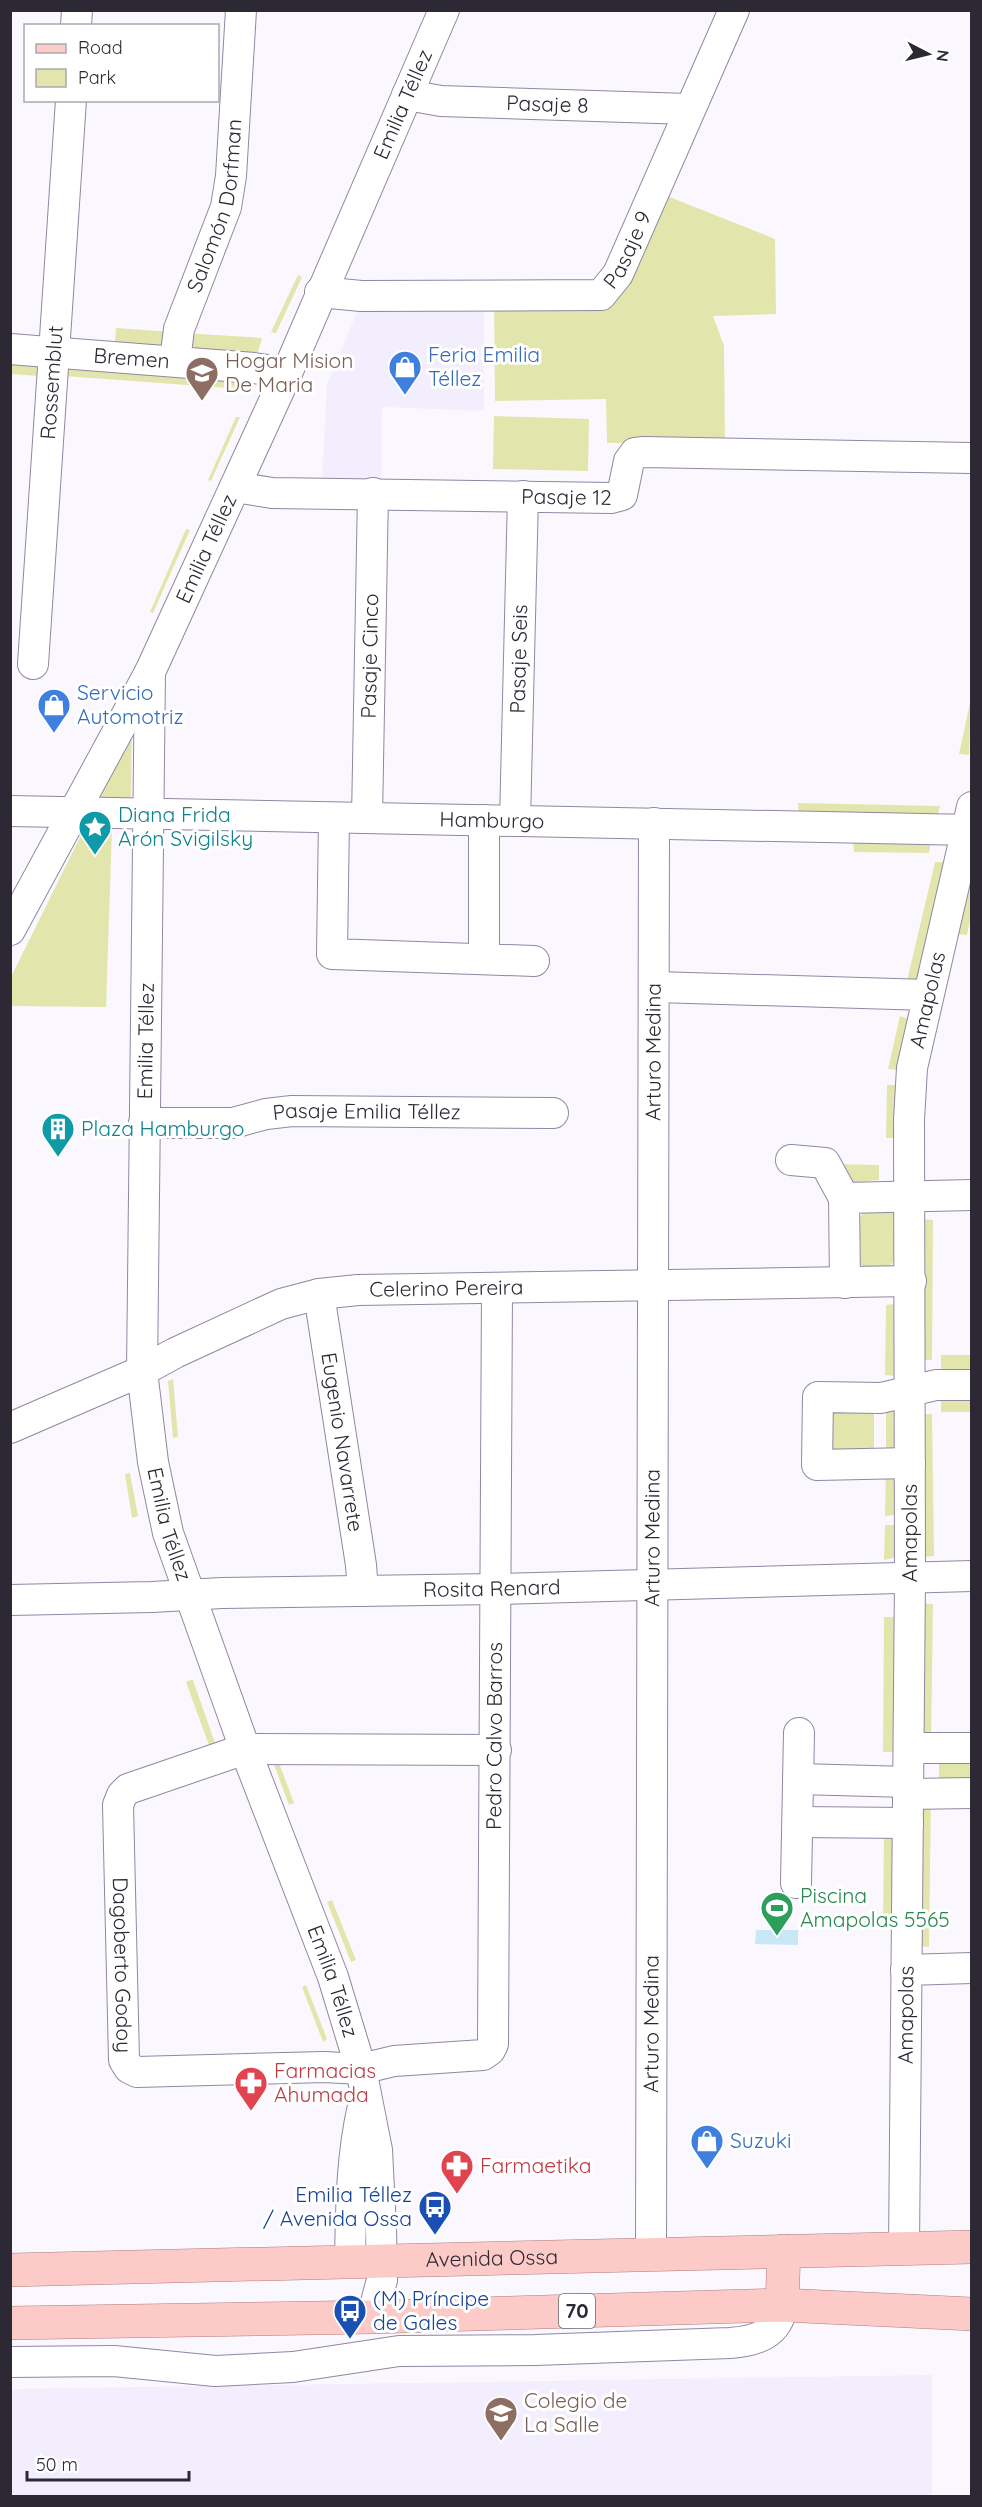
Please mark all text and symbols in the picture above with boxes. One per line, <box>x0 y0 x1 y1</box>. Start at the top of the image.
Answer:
legend <box>24 24 219 102</box>
north arrow <box>898 24 958 84</box>
text: Road <box>78 36 123 59</box>
street label: Emilia Téllez <box>367 45 437 163</box>
text: N <box>932 49 954 63</box>
text: Park <box>78 66 116 89</box>
street label: Pasaje 8 <box>506 89 589 118</box>
street label: Salomón Dorfman <box>180 118 246 296</box>
street label: Pasaje 9 <box>597 207 656 294</box>
street label: Rossemblut <box>34 325 68 440</box>
place label: Feria Emilia Téllez <box>428 341 540 391</box>
street label: Bremen <box>93 342 171 373</box>
place label: Hogar Mision De Maria <box>225 347 353 397</box>
shop icon: Feria Emilia Téllez <box>387 349 423 396</box>
school or university icon: Hogar Mision De Maria <box>184 355 220 402</box>
street label: Pasaje 12 <box>521 483 612 510</box>
street label: Emilia Téllez <box>169 490 242 607</box>
street label: Pasaje Cinco <box>355 593 383 719</box>
street label: Pasaje Seis <box>504 604 532 714</box>
place label: Servicio Automotriz <box>77 679 184 729</box>
shop icon: Servicio Automotriz <box>36 687 72 734</box>
place label: Diana Frida Arón Svigilsky <box>118 801 253 851</box>
street label: Hamburgo <box>439 805 545 834</box>
place icon: Diana Frida Arón Svigilsky <box>77 809 113 856</box>
street label: Amapolas <box>903 949 950 1051</box>
street label: Emilia Téllez <box>131 982 159 1100</box>
street label: Arturo Medina <box>639 983 666 1121</box>
street label: Pasaje Emilia Téllez <box>271 1096 461 1125</box>
building icon: Plaza Hamburgo <box>40 1111 76 1158</box>
place label: Plaza Hamburgo <box>81 1115 244 1141</box>
street label: Celerino Pereira <box>369 1273 524 1302</box>
street label: Eugenio Navarrete <box>316 1351 370 1534</box>
street label: Emilia Téllez <box>142 1465 198 1584</box>
street label: Arturo Medina <box>638 1469 665 1607</box>
street label: Amapolas <box>896 1484 922 1582</box>
street label: Rosita Renard <box>423 1573 561 1602</box>
street label: Pedro Calvo Barros <box>480 1642 507 1830</box>
street label: Dagoberto Godoy <box>108 1877 138 2053</box>
place label: Piscina Amapolas 5565 <box>800 1882 950 1932</box>
sports icon: Piscina Amapolas 5565 <box>759 1890 795 1937</box>
street label: Emilia Téllez <box>302 1921 365 2040</box>
street label: Arturo Medina <box>637 1955 664 2093</box>
street label: Amapolas <box>892 1966 919 2064</box>
place label: Farmacias Ahumada <box>274 2057 376 2107</box>
pharmacy icon: Farmacias Ahumada <box>233 2065 269 2112</box>
shop icon: Suzuki <box>689 2123 725 2170</box>
place label: Suzuki <box>730 2127 792 2153</box>
pharmacy icon: Farmaetika <box>439 2148 475 2195</box>
place label: Farmaetika <box>480 2152 592 2178</box>
place label: Emilia Téllez / Avenida Ossa <box>263 2181 412 2231</box>
bus stop icon: Emilia Téllez / Avenida Ossa <box>417 2189 453 2236</box>
street label: Avenida Ossa <box>425 2243 558 2272</box>
place label: (M) Príncipe de Gales <box>373 2285 489 2335</box>
bus stop icon: (M) Príncipe de Gales <box>332 2293 368 2340</box>
road number: 70 <box>559 2294 595 2328</box>
place label: Colegio de La Salle <box>524 2387 627 2437</box>
school or university icon: Colegio de La Salle <box>483 2395 519 2442</box>
scale bar <box>27 2444 189 2482</box>
text: 50 m <box>36 2453 78 2476</box>

